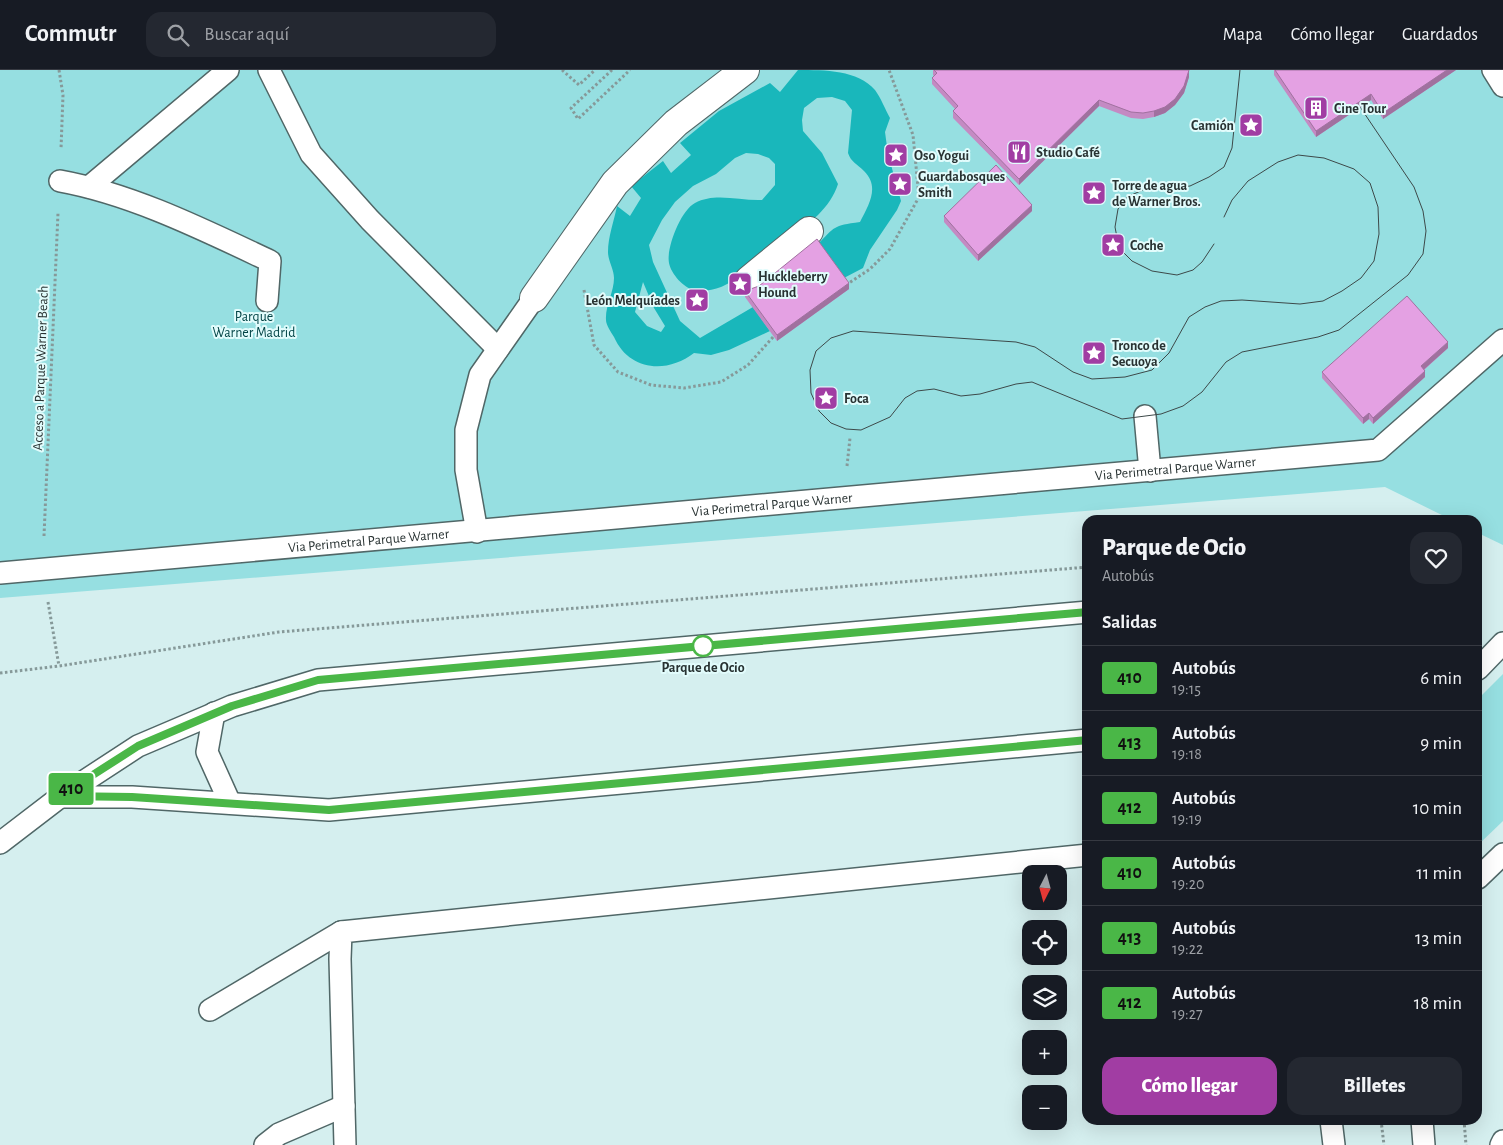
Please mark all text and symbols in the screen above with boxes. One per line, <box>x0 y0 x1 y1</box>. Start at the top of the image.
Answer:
search box <box>146 12 496 57</box>
icon: search <box>164 21 192 49</box>
text: Commutr <box>25 22 116 46</box>
text: Buscar aquí <box>204 25 289 44</box>
text: Mapa <box>1223 26 1263 44</box>
text: Cómo llegar <box>1291 26 1374 44</box>
text: Guardados <box>1402 26 1478 44</box>
building icon: Cine Tour <box>1303 95 1329 121</box>
place label: Cine Tour <box>1334 102 1386 116</box>
place icon: Camión <box>1238 112 1264 138</box>
place label: Camión <box>1191 119 1234 133</box>
restaurant icon: Studio Café <box>1006 139 1032 165</box>
place icon: Oso Yogui <box>883 142 909 168</box>
place label: Studio Café <box>1036 146 1100 160</box>
place label: Oso Yogui <box>914 149 969 163</box>
place label: Guardabosques Smith <box>918 170 1005 200</box>
place icon: Guardabosques Smith <box>887 171 913 197</box>
place label: Torre de agua de Warner Bros. <box>1112 179 1201 209</box>
place icon: Torre de agua de Warner Bros. <box>1081 180 1107 206</box>
place icon: Coche <box>1100 232 1126 258</box>
place label: Coche <box>1130 239 1164 253</box>
place label: Huckleberry Hound <box>758 270 828 300</box>
place icon: Huckleberry Hound <box>727 271 753 297</box>
street label: Acceso a Parque Warner Beach <box>31 285 51 451</box>
place icon: León Melquíades <box>684 287 710 313</box>
place label: León Melquíades <box>586 294 680 308</box>
park label: Parque Warner Madrid <box>213 310 295 340</box>
place label: Tronco de Secuoya <box>1112 339 1166 369</box>
place icon: Tronco de Secuoya <box>1081 340 1107 366</box>
place icon: Foca <box>813 385 839 411</box>
place label: Foca <box>844 392 869 406</box>
street label: Via Perimetral Parque Warner <box>1094 455 1257 483</box>
street label: Via Perimetral Parque Warner <box>691 491 854 519</box>
street label: Via Perimetral Parque Warner <box>288 527 450 555</box>
button: heart <box>1410 532 1462 584</box>
text: Parque de Ocio <box>1102 536 1246 560</box>
text: Autobús <box>1102 568 1154 584</box>
text: Salidas <box>1102 613 1157 632</box>
marker: Parque de Ocio <box>692 635 714 657</box>
text: Autobús <box>1172 659 1236 678</box>
place label: Parque de Ocio <box>661 661 745 675</box>
text: 410 <box>1117 669 1142 687</box>
text: 6 min <box>1420 669 1462 688</box>
text: 19:15 <box>1172 681 1201 697</box>
text: Autobús <box>1172 724 1236 743</box>
text: 413 <box>1118 734 1141 752</box>
text: 9 min <box>1420 734 1462 753</box>
text: 19:18 <box>1172 746 1202 762</box>
line badge: 410 <box>42 773 100 805</box>
text: 410 <box>59 780 83 798</box>
text: Autobús <box>1172 789 1236 808</box>
text: 412 <box>1117 799 1142 817</box>
text: 10 min <box>1413 799 1462 818</box>
text: 19:19 <box>1172 811 1202 827</box>
text: Autobús <box>1172 854 1236 873</box>
text: 410 <box>1117 864 1142 882</box>
text: 11 min <box>1416 864 1462 883</box>
north arrow <box>1022 865 1068 910</box>
map controls <box>1022 865 1067 1130</box>
text: 19:20 <box>1172 876 1204 892</box>
text: Autobús <box>1172 919 1236 938</box>
button: locate <box>1022 920 1067 965</box>
text: 413 <box>1118 929 1141 947</box>
text: 13 min <box>1415 929 1462 948</box>
text: 19:22 <box>1172 941 1203 957</box>
button: layers <box>1022 975 1067 1020</box>
text: Autobús <box>1172 984 1236 1003</box>
text: 412 <box>1117 994 1142 1012</box>
text: 18 min <box>1414 994 1462 1013</box>
text: 19:27 <box>1172 1006 1203 1022</box>
button: + <box>1022 1030 1067 1075</box>
button: Cómo llegar <box>1102 1057 1277 1115</box>
button: Billetes <box>1287 1057 1462 1115</box>
button: − <box>1022 1085 1067 1130</box>

